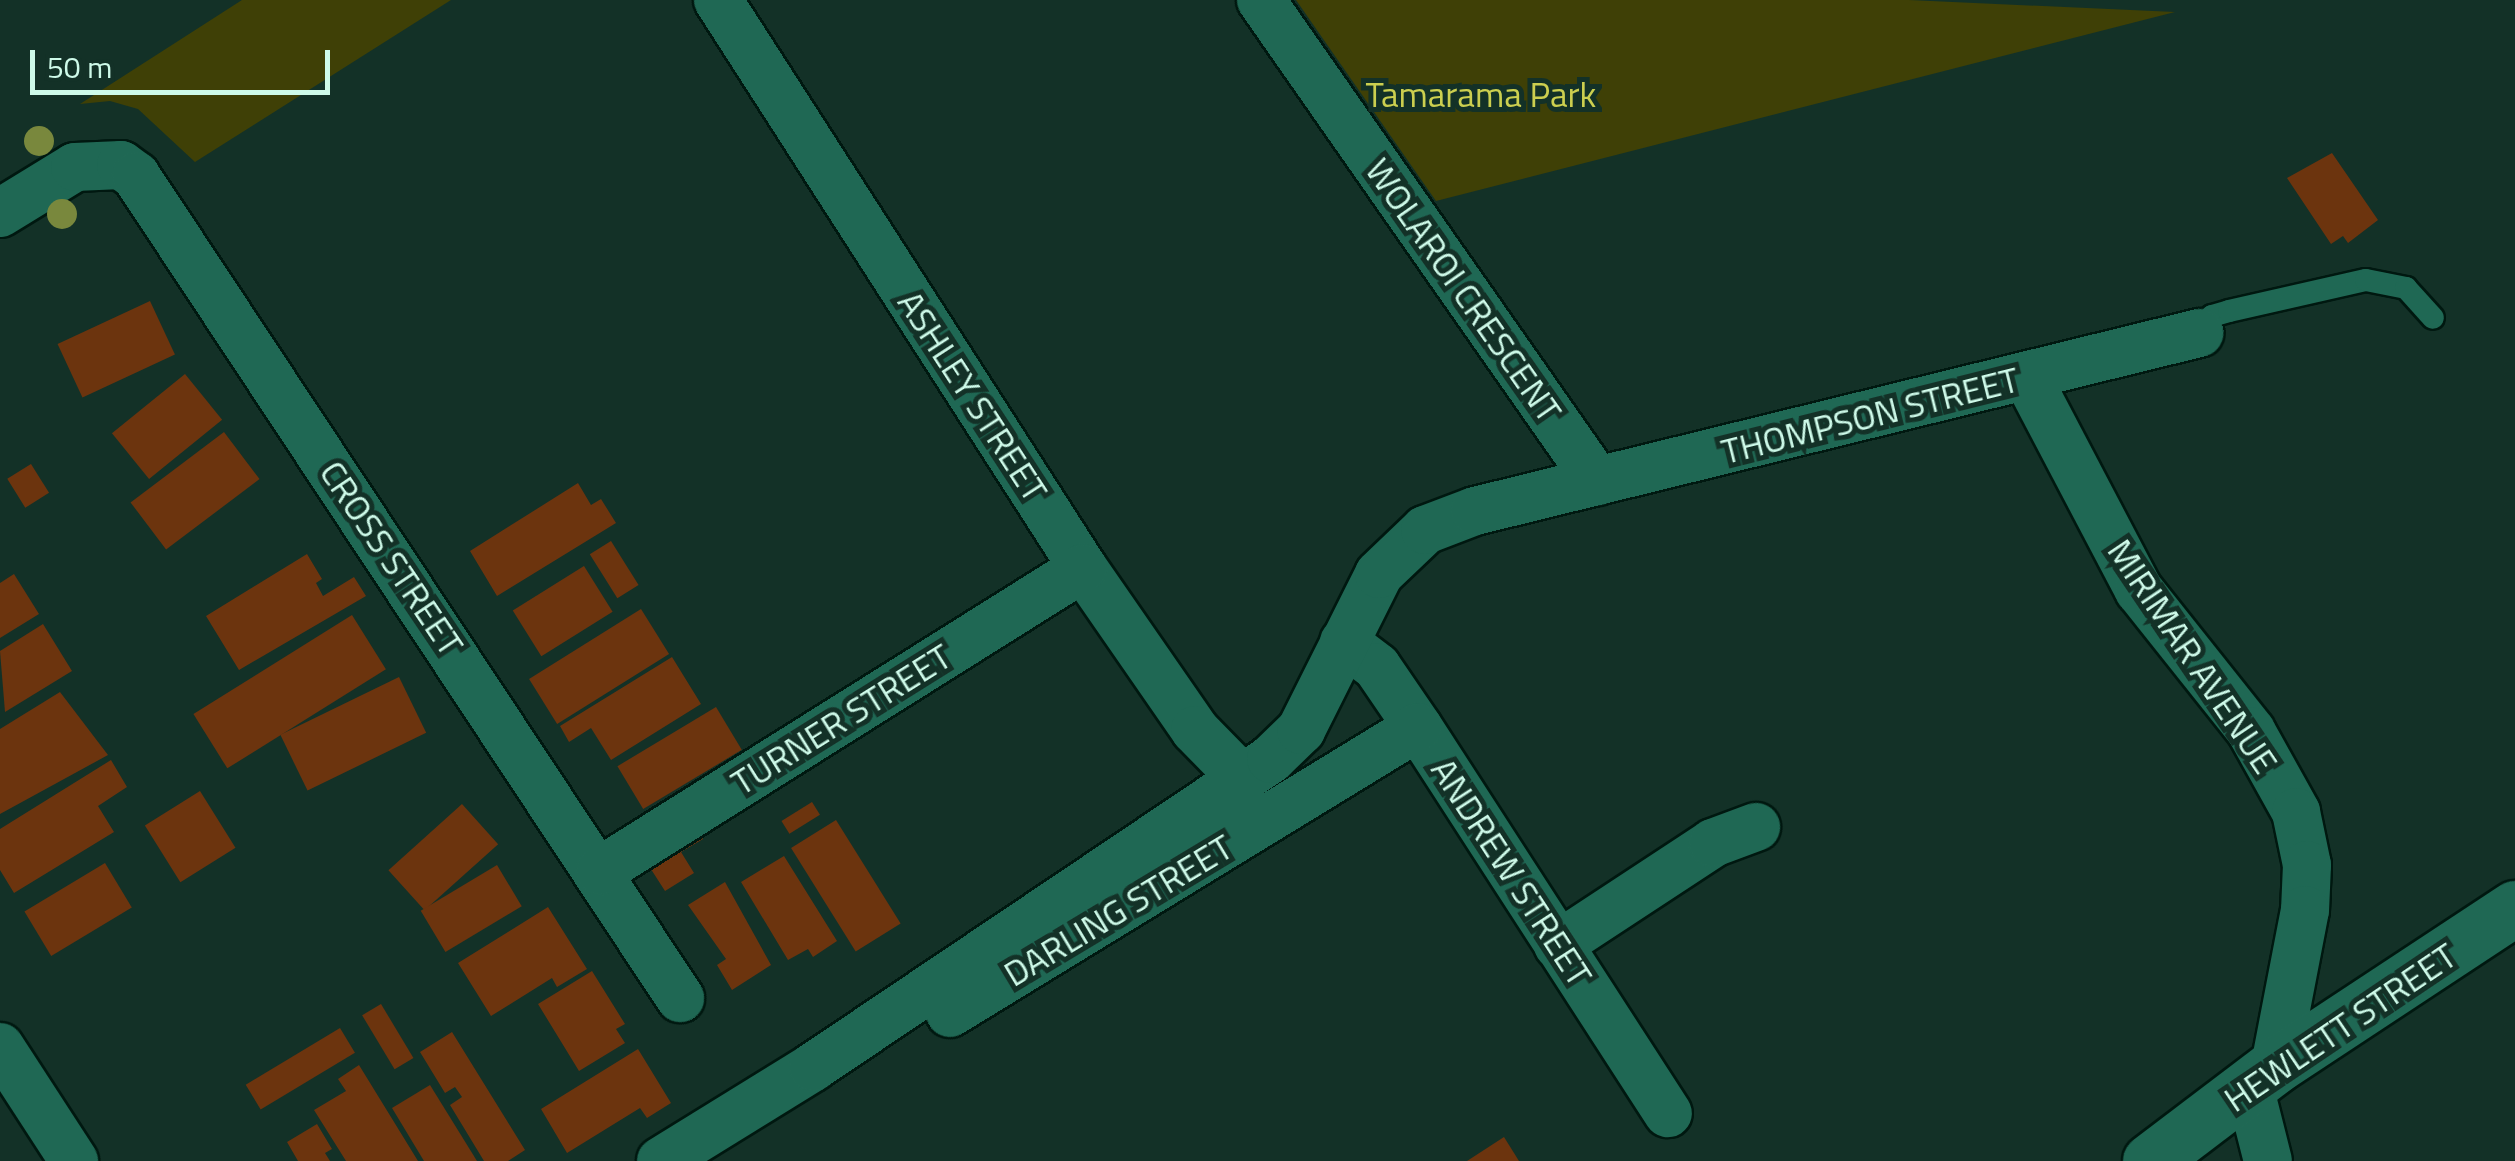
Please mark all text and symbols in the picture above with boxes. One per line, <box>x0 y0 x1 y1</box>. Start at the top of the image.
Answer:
scale bar <box>35 30 335 92</box>
text: 50 m <box>47 44 112 90</box>
park label: Tamarama Park <box>1366 73 1596 115</box>
street label: WOLAROI CRESCENT <box>1357 150 1571 430</box>
street label: ASHLEY STREET <box>890 283 1056 509</box>
street label: THOMPSON STREET <box>1717 358 2023 472</box>
street label: CROSS STREET <box>312 453 472 663</box>
street label: MIRIMAR AVENUE <box>2099 531 2287 781</box>
street label: TURNER STREET <box>724 635 958 803</box>
street label: ANDREW STREET <box>1423 750 1601 994</box>
street label: DARLING STREET <box>996 825 1240 995</box>
street label: HEWLETT STREET <box>2216 934 2464 1120</box>

